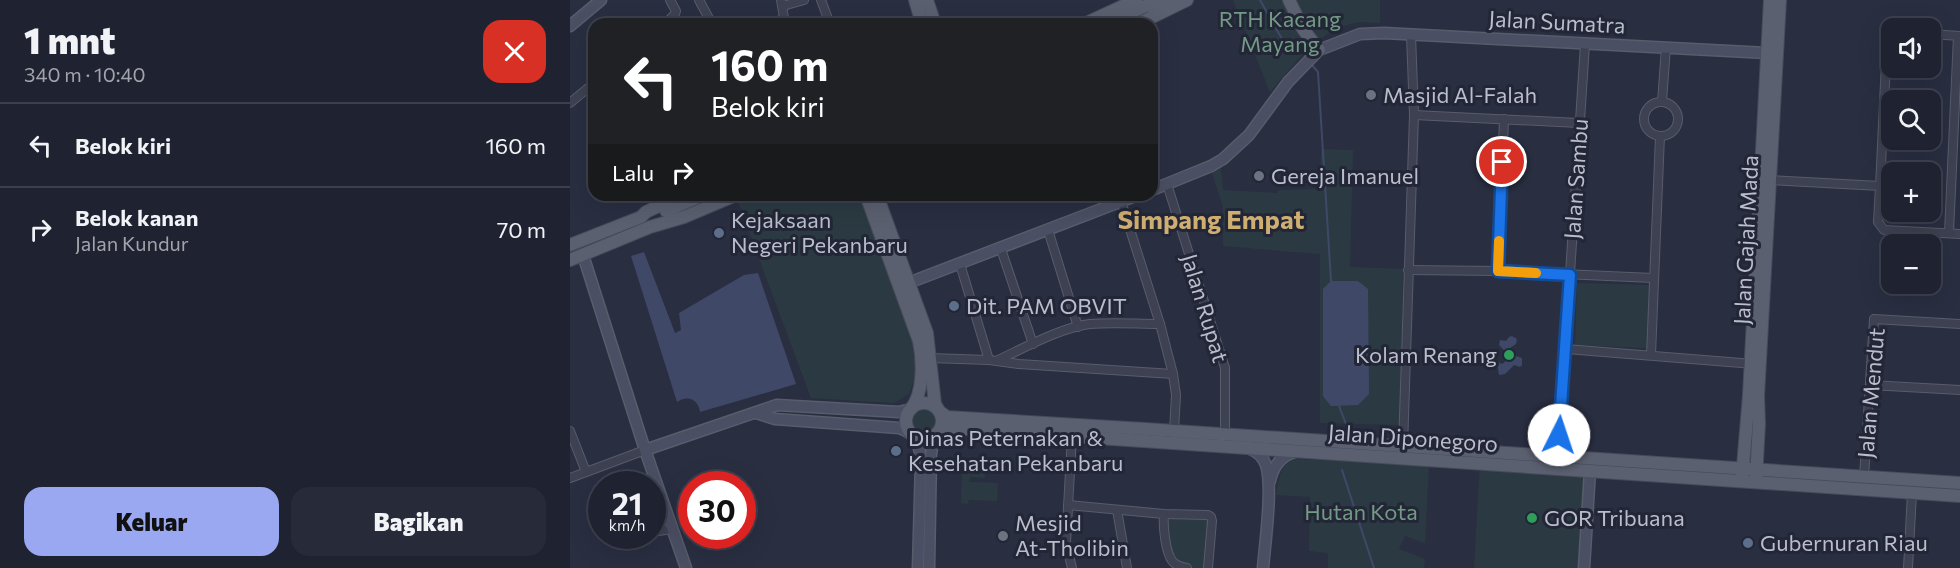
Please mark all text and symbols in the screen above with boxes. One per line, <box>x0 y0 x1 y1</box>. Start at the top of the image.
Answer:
street label: Jalan Sumatra <box>1488 4 1626 39</box>
park label: RTH Kacang Mayang <box>1219 5 1341 57</box>
text: 1 mnt <box>24 17 115 61</box>
map controls <box>1881 18 1941 294</box>
button: sound <box>1881 18 1941 78</box>
button: close <box>483 20 546 83</box>
text: 160 m <box>711 38 829 90</box>
icon: left <box>612 42 690 120</box>
text: 340 m · 10:40 <box>24 62 146 86</box>
place label: Masjid Al-Falah <box>1383 81 1537 108</box>
marker: Masjid Al-Falah <box>1364 88 1378 102</box>
text: Belok kiri <box>711 90 825 123</box>
button: search <box>1881 90 1941 150</box>
street label: Jalan Sambu <box>1558 118 1593 240</box>
icon: left <box>24 129 57 162</box>
text: Belok kiri <box>75 132 171 159</box>
text: 160 m <box>485 132 546 159</box>
pin <box>1476 136 1527 187</box>
icon: arrive <box>1485 145 1518 178</box>
street label: Jalan Gajah Mada <box>1728 154 1763 326</box>
icon: right <box>666 156 699 189</box>
text: Lalu <box>612 159 654 186</box>
place label: Gereja Imanuel <box>1271 162 1419 189</box>
button: + <box>1881 162 1941 222</box>
marker: Gereja Imanuel <box>1252 169 1266 183</box>
district label: Simpang Empat <box>1117 203 1305 234</box>
text: Belok kanan <box>75 204 198 231</box>
place label: Kejaksaan Negeri Pekanbaru <box>731 206 908 258</box>
icon: right <box>24 213 57 246</box>
text: 70 m <box>497 216 546 243</box>
marker: Kejaksaan Negeri Pekanbaru <box>712 226 726 240</box>
text: Jalan Kundur <box>75 231 189 255</box>
button: − <box>1881 234 1941 294</box>
street label: Jalan Rupat <box>1176 250 1235 365</box>
place label: Dit. PAM OBVIT <box>966 292 1127 319</box>
marker: Dit. PAM OBVIT <box>947 299 961 313</box>
street label: Jalan Mendut <box>1851 326 1890 459</box>
place label: Kolam Renang <box>1355 341 1497 368</box>
marker: Kolam Renang <box>1502 348 1516 362</box>
position arrow <box>1527 403 1591 467</box>
street label: Jalan Diponegoro <box>1327 418 1499 457</box>
place label: Dinas Peternakan & Kesehatan Pekanbaru <box>908 424 1123 476</box>
marker: Dinas Peternakan & Kesehatan Pekanbaru <box>889 444 903 458</box>
speed limit sign: 30 <box>678 471 756 549</box>
text: 21 <box>612 484 642 521</box>
button: Keluar <box>24 487 279 556</box>
button: Bagikan <box>291 487 546 556</box>
park label: Hutan Kota <box>1304 498 1418 525</box>
place label: GOR Tribuana <box>1544 504 1685 531</box>
place label: Mesjid At-Tholibin <box>1015 509 1129 561</box>
marker: GOR Tribuana <box>1525 511 1539 525</box>
text: km/h <box>609 516 645 534</box>
marker: Mesjid At-Tholibin <box>996 529 1010 543</box>
place label: Gubernuran Riau <box>1760 529 1928 556</box>
marker: Gubernuran Riau <box>1741 536 1755 550</box>

